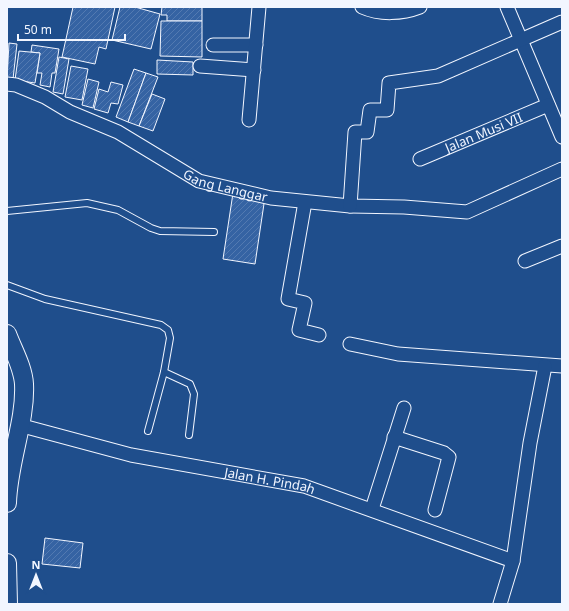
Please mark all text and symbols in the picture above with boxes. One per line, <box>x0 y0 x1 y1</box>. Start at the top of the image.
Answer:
scale bar <box>18 16 125 42</box>
text: 50 m <box>24 21 52 38</box>
street label: Jalan Musi VII <box>440 108 525 157</box>
street label: Gang Langgar <box>180 165 270 206</box>
street label: Jalan H. Pindah <box>221 463 318 498</box>
north arrow <box>16 555 56 595</box>
text: N <box>32 557 40 572</box>

